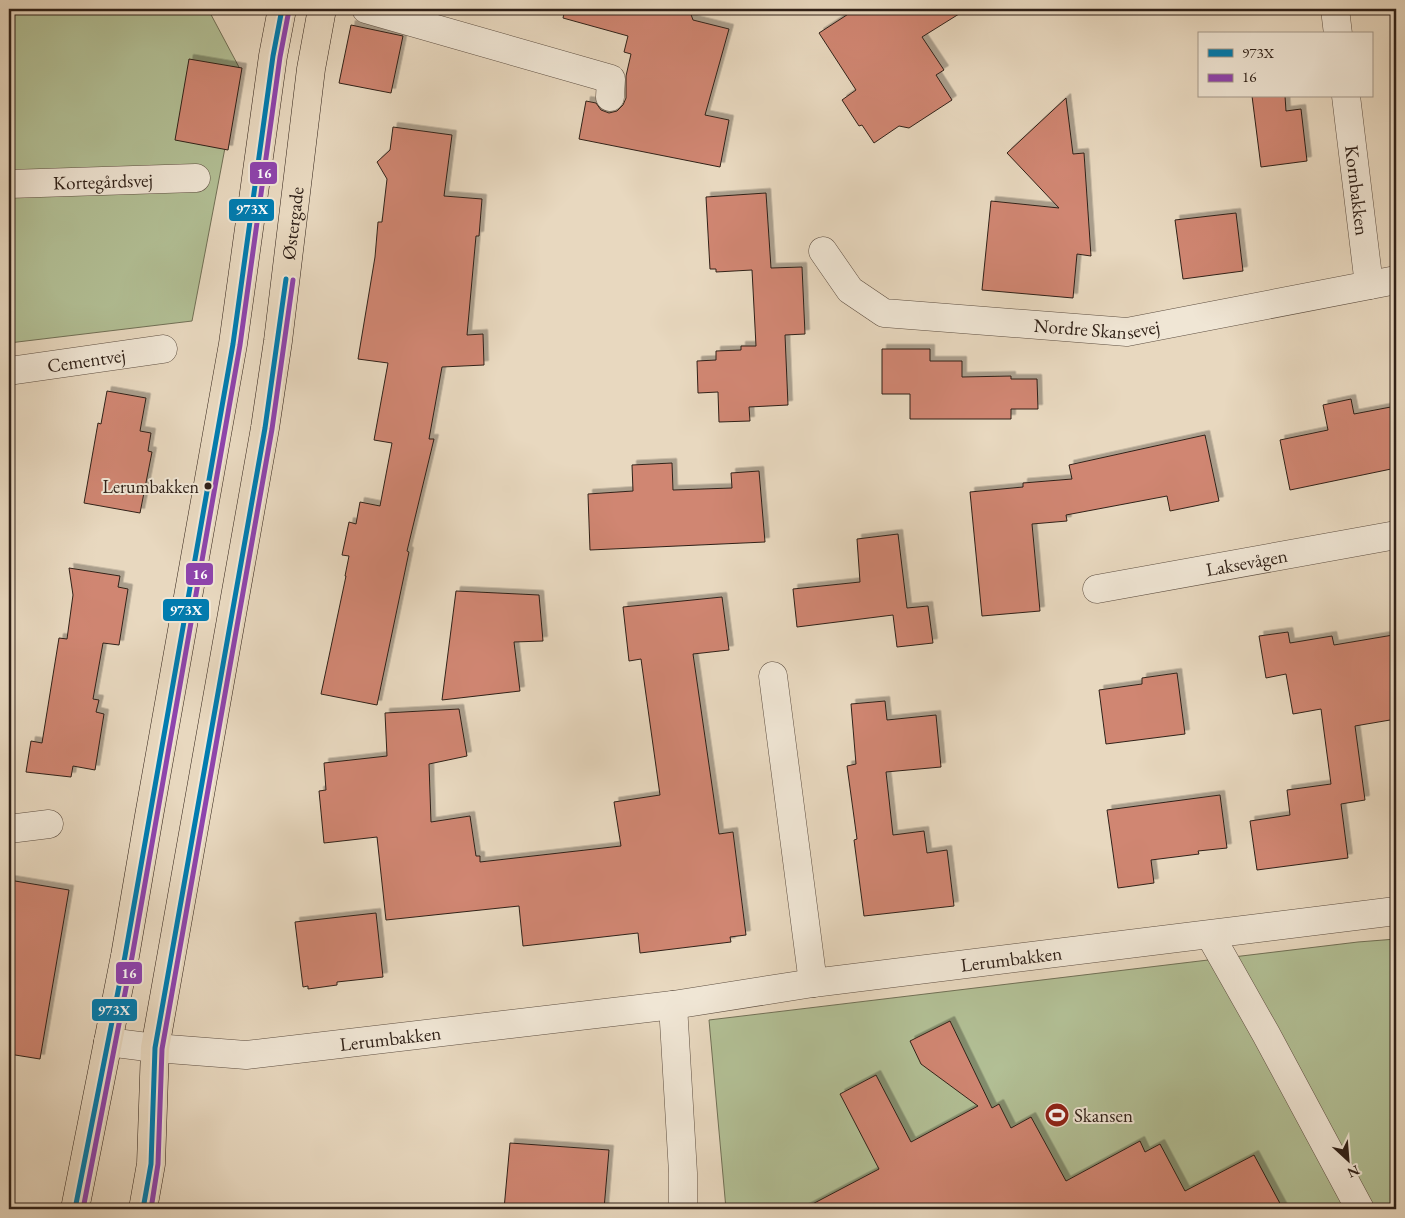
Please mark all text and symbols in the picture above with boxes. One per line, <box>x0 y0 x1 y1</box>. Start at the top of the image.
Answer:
legend <box>1198 32 1372 98</box>
text: 973X <box>1242 43 1275 62</box>
text: 16 <box>1242 67 1256 86</box>
street label: Kornbakken <box>1340 144 1375 237</box>
line badge: 16 <box>249 161 278 185</box>
text: 16 <box>257 164 272 182</box>
street label: Kortegårdsvej <box>53 167 153 195</box>
street label: Østergade <box>275 185 309 261</box>
line badge: 973X <box>228 198 275 222</box>
text: 973X <box>236 200 269 218</box>
street label: Nordre Skansevej <box>1033 312 1162 344</box>
street label: Cementvej <box>45 342 127 378</box>
place label: Lerumbakken <box>102 475 199 498</box>
marker: Lerumbakken <box>203 481 213 491</box>
street label: Laksevågen <box>1204 542 1289 582</box>
line badge: 16 <box>185 562 214 586</box>
text: 16 <box>193 565 208 583</box>
line badge: 973X <box>162 598 210 622</box>
text: 973X <box>170 601 203 619</box>
street label: Lerumbakken <box>959 940 1063 977</box>
line badge: 16 <box>115 961 143 985</box>
text: 16 <box>122 964 137 982</box>
line badge: 973X <box>91 998 138 1022</box>
text: 973X <box>98 1001 131 1019</box>
street label: Lerumbakken <box>338 1020 442 1056</box>
sports icon: Skansen <box>1044 1102 1070 1128</box>
place label: Skansen <box>1074 1103 1133 1128</box>
north arrow <box>1322 1136 1372 1186</box>
text: N <box>1344 1161 1363 1183</box>

